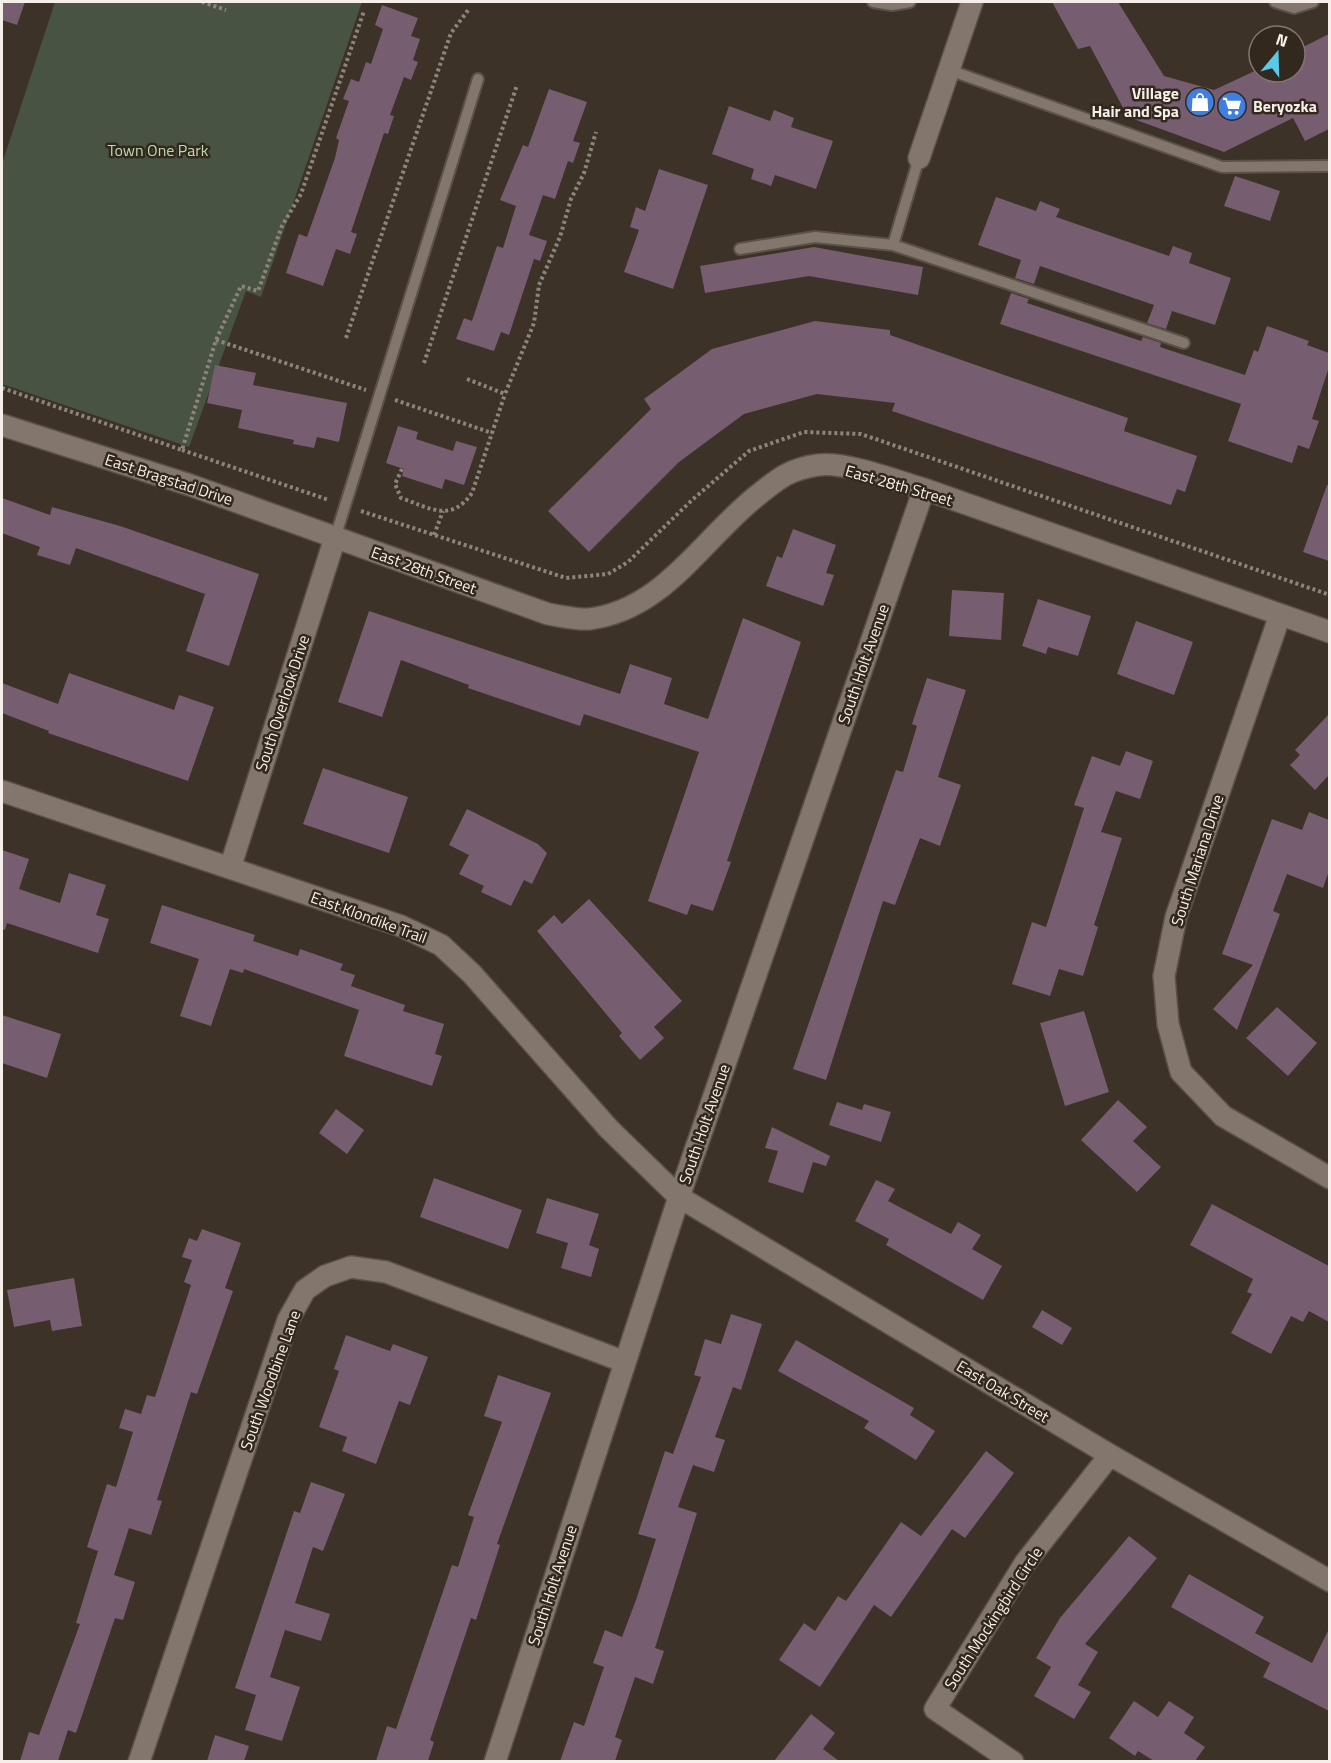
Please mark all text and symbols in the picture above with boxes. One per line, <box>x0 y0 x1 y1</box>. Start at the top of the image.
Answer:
north arrow <box>1247 24 1307 84</box>
text: N <box>1273 27 1291 53</box>
place label: Village Hair and Spa <box>1091 81 1179 123</box>
shop icon: Village Hair and Spa <box>1184 86 1216 118</box>
supermarket icon: Beryozka <box>1216 90 1248 122</box>
place label: Beryozka <box>1253 94 1317 118</box>
park label: Town One Park <box>107 138 209 162</box>
street label: East Bragstad Drive <box>102 447 236 511</box>
street label: East 28th Street <box>843 458 956 512</box>
street label: East 28th Street <box>368 540 480 600</box>
street label: South Holt Avenue <box>831 601 895 727</box>
street label: South Overlook Drive <box>249 632 315 774</box>
street label: South Mariana Drive <box>1164 791 1230 929</box>
street label: East Klondike Trail <box>308 885 430 949</box>
street label: South Holt Avenue <box>672 1061 736 1187</box>
street label: South Woodbine Lane <box>234 1307 306 1453</box>
street label: East Oak Street <box>952 1354 1054 1428</box>
street label: South Holt Avenue <box>521 1522 583 1648</box>
street label: South Mockingbird Circle <box>938 1542 1048 1694</box>

